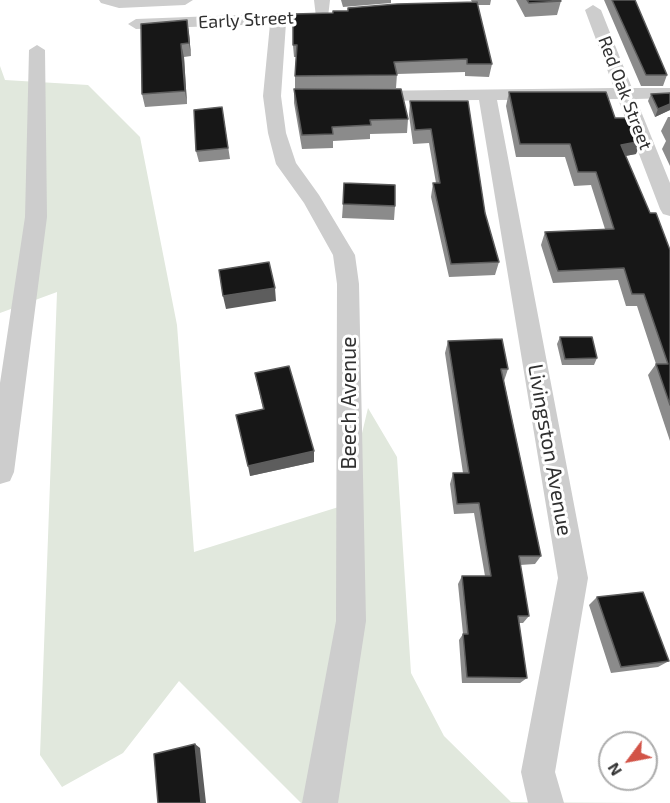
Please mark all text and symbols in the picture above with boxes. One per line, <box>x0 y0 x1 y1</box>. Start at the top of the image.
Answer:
street label: Early Street <box>198 7 294 33</box>
street label: Red Oak Street <box>593 33 657 153</box>
street label: Beech Avenue <box>336 336 362 470</box>
street label: Livingston Avenue <box>522 362 578 538</box>
north arrow <box>598 731 658 791</box>
text: N <box>603 760 625 780</box>

